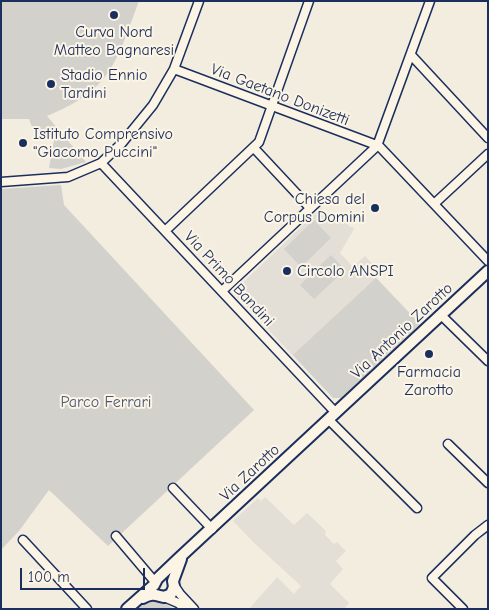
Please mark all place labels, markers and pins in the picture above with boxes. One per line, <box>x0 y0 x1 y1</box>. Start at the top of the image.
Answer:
marker: Curva Nord Matteo Bagnaresi <box>108 9 120 21</box>
place label: Curva Nord Matteo Bagnaresi <box>54 22 174 60</box>
place label: Stadio Ennio Tardini <box>61 65 148 103</box>
marker: Stadio Ennio Tardini <box>45 78 57 90</box>
place label: Istituto Comprensivo "Giacomo Puccini" <box>33 124 173 162</box>
marker: Istituto Comprensivo "Giacomo Puccini" <box>17 137 29 149</box>
place label: Chiesa del Corpus Domini <box>264 189 365 227</box>
marker: Chiesa del Corpus Domini <box>369 202 381 214</box>
place label: Circolo ANSPI <box>297 261 394 281</box>
marker: Circolo ANSPI <box>281 265 293 277</box>
marker: Farmacia Zarotto <box>423 348 435 360</box>
place label: Farmacia Zarotto <box>397 362 461 400</box>

